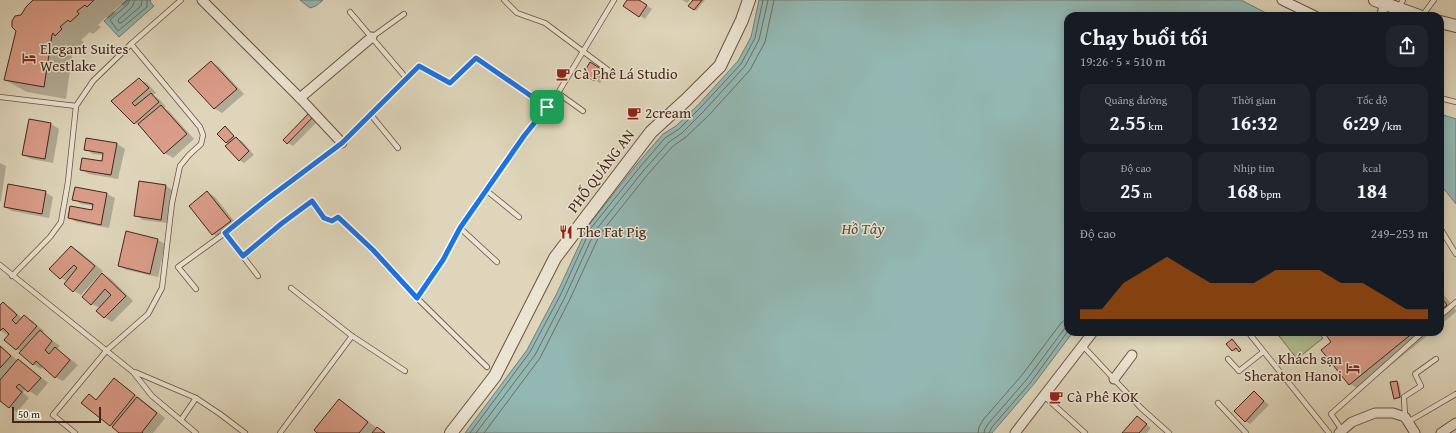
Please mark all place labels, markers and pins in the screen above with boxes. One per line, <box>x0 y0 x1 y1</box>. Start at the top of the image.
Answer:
place label: Elegant Suites Westlake <box>40 38 128 76</box>
hotel icon: Elegant Suites Westlake <box>21 50 37 66</box>
place label: Cà Phê Lá Studio <box>574 63 678 84</box>
cafe icon: Cà Phê Lá Studio <box>555 66 571 82</box>
pin <box>530 90 564 124</box>
place label: 2cream <box>645 102 692 123</box>
cafe icon: 2cream <box>626 105 642 121</box>
place label: The Fat Pig <box>577 221 647 242</box>
restaurant icon: The Fat Pig <box>558 224 574 240</box>
place label: Khách sạn Sheraton Hanoi <box>1244 348 1343 386</box>
hotel icon: Khách sạn Sheraton Hanoi <box>1345 360 1361 376</box>
place label: Cà Phê KOK <box>1067 386 1139 407</box>
cafe icon: Cà Phê KOK <box>1048 389 1064 405</box>

